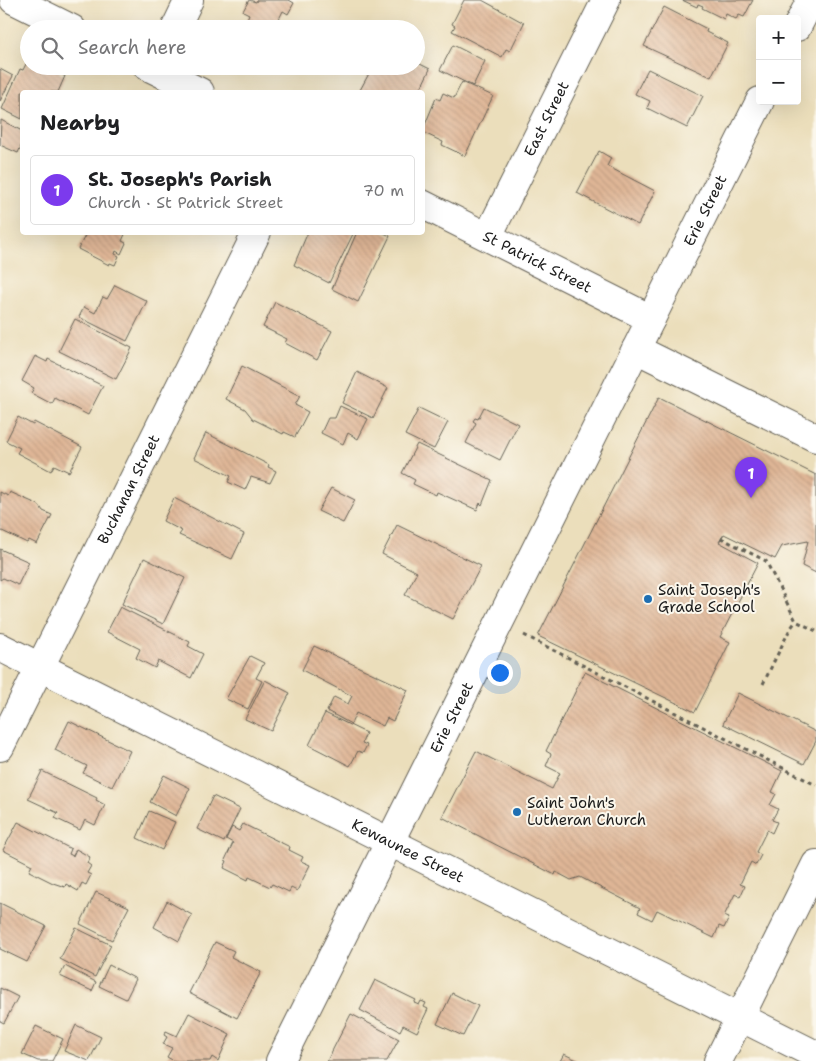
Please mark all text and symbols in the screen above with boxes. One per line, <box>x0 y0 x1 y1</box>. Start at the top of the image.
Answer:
map controls <box>756 15 801 105</box>
button: + <box>756 15 801 60</box>
search box <box>20 20 425 75</box>
icon: search <box>38 34 66 62</box>
text: Search here <box>78 35 187 60</box>
button: − <box>756 60 801 105</box>
street label: East Street <box>519 78 574 160</box>
text: Nearby <box>40 109 120 137</box>
text: St. Joseph's Parish <box>88 167 272 192</box>
street label: Erie Street <box>679 171 732 249</box>
text: 1 <box>53 180 61 201</box>
text: 70 m <box>363 180 404 201</box>
text: Church · St Patrick Street <box>88 192 283 213</box>
street label: St Patrick Street <box>480 226 595 298</box>
street label: Buchanan Street <box>93 431 164 548</box>
pin: 1 <box>735 457 767 498</box>
place label: Saint Joseph's Grade School <box>658 580 761 617</box>
marker: Saint Joseph's Grade School <box>642 593 654 605</box>
your location <box>487 660 513 686</box>
street label: Erie Street <box>426 679 478 757</box>
place label: Saint John's Lutheran Church <box>527 793 646 830</box>
marker: Saint John's Lutheran Church <box>511 806 523 818</box>
street label: Kewaunee Street <box>348 814 467 887</box>

